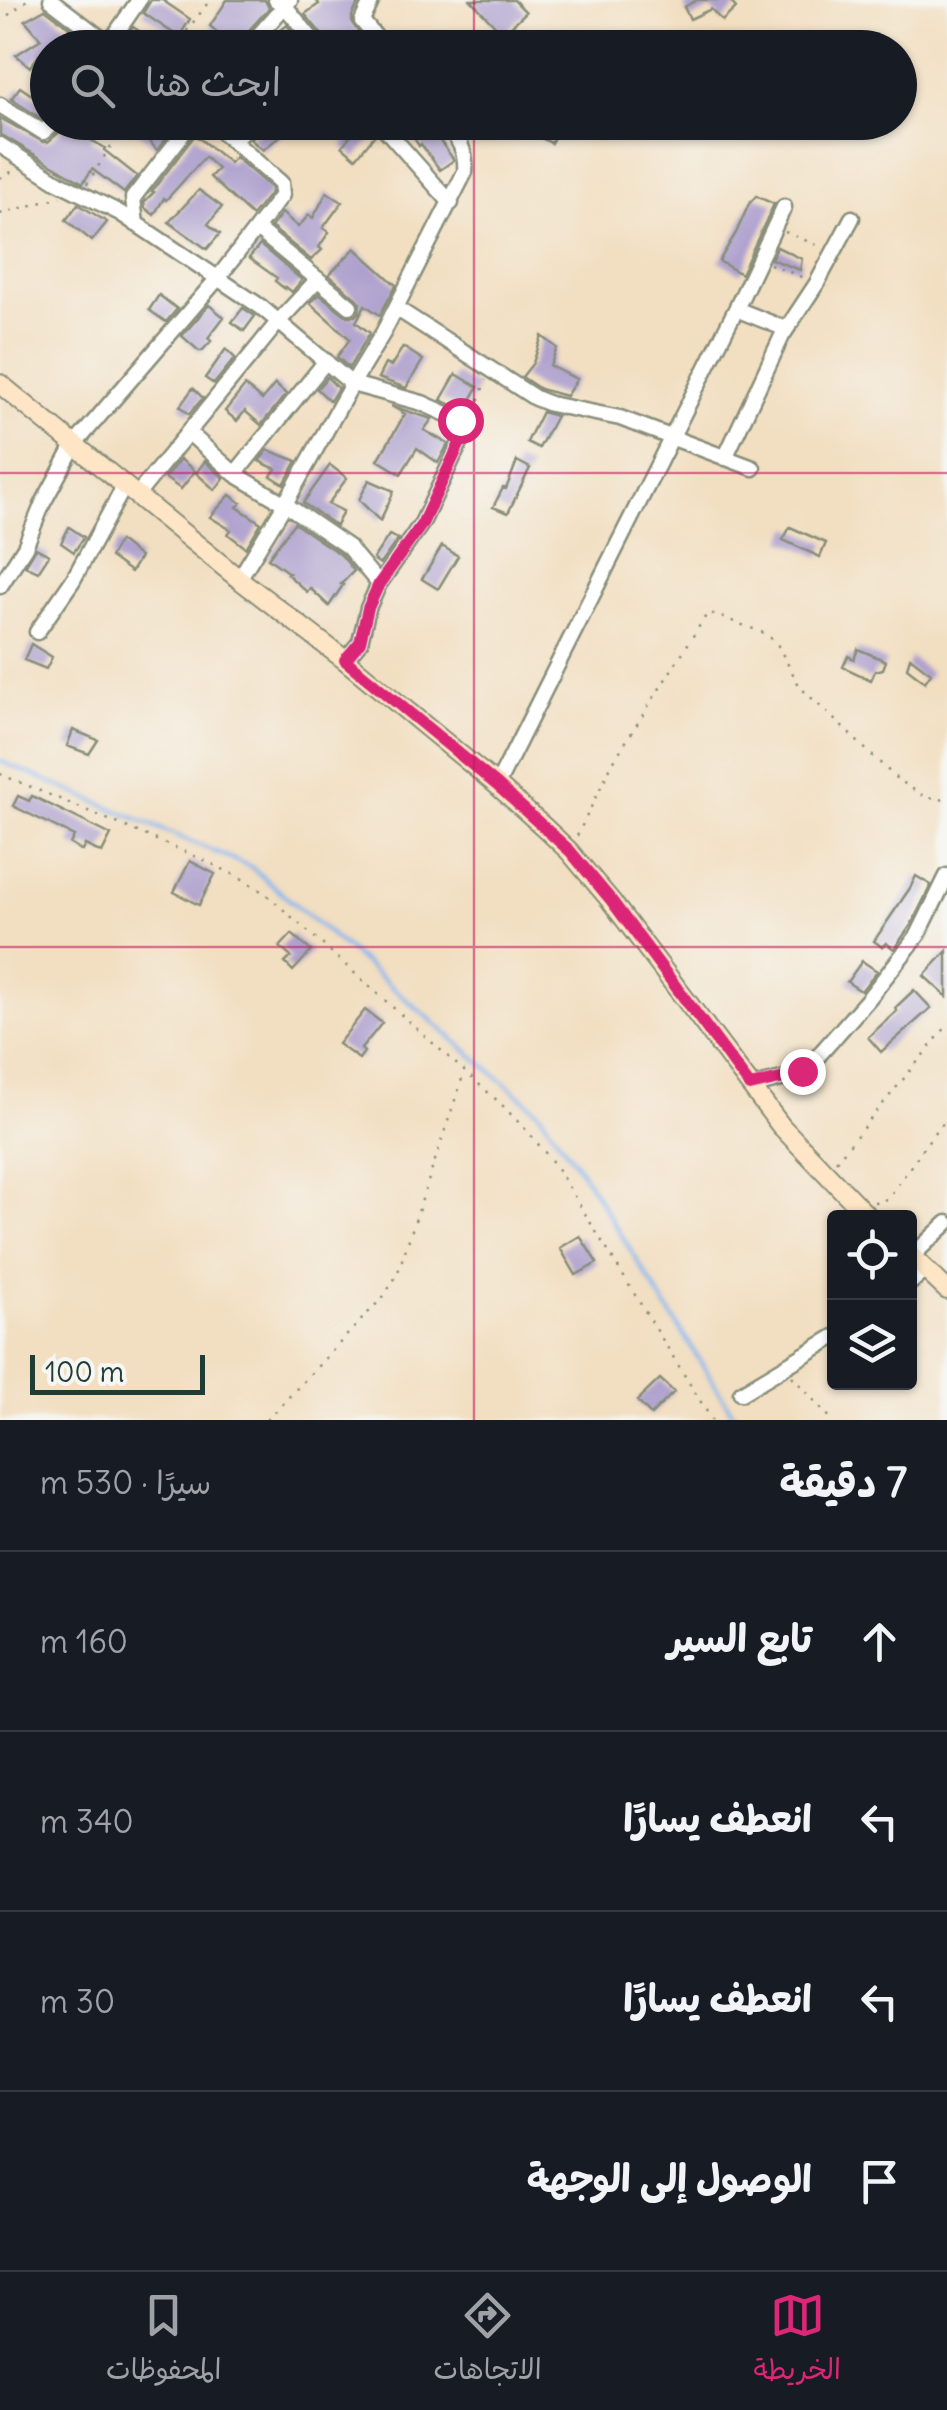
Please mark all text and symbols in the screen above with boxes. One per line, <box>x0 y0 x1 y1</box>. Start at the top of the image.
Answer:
search box <box>30 30 917 140</box>
icon: search <box>65 58 120 113</box>
text: ابحث هنا <box>145 59 281 106</box>
route start <box>438 398 484 444</box>
route end <box>780 1049 826 1095</box>
map controls <box>827 1210 917 1390</box>
button: locate <box>827 1210 917 1300</box>
button: layers <box>827 1300 917 1390</box>
scale bar <box>30 1350 205 1394</box>
text: 100 m <box>45 1354 124 1390</box>
text: 7 دقيقة <box>780 1456 907 1508</box>
text: سيرًا · 530 m <box>40 1462 211 1503</box>
icon: ahead <box>852 1614 907 1669</box>
text: تابع السير <box>668 1615 812 1662</box>
text: 160 m <box>40 1621 128 1662</box>
icon: left <box>852 1794 907 1849</box>
text: انعطف يسارًا <box>623 1795 812 1842</box>
text: 340 m <box>40 1801 133 1842</box>
icon: left <box>852 1974 907 2029</box>
text: انعطف يسارًا <box>623 1975 812 2022</box>
text: 30 m <box>40 1981 115 2022</box>
icon: arrive <box>852 2154 907 2209</box>
text: الوصول إلى الوجهة <box>527 2155 812 2202</box>
tab: المحفوظات <box>106 2288 221 2394</box>
tab: الاتجاهات <box>433 2288 542 2394</box>
tab: الخريطة <box>754 2288 841 2394</box>

